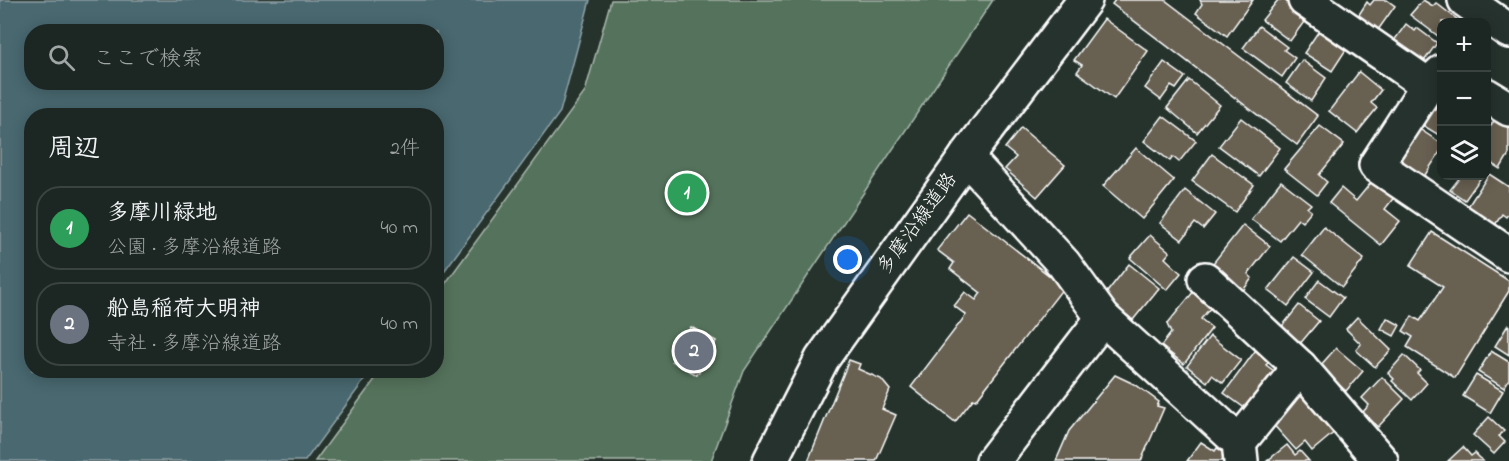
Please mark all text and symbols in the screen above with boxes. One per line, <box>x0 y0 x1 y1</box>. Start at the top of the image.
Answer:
map controls <box>1437 18 1491 180</box>
button: + <box>1437 18 1491 72</box>
search box <box>24 24 444 90</box>
icon: search <box>45 41 78 74</box>
text: ここで検索 <box>93 44 203 76</box>
button: − <box>1437 72 1491 126</box>
button: layers <box>1437 126 1491 180</box>
text: 周辺 <box>48 131 100 169</box>
text: 2件 <box>390 135 420 164</box>
street label: 多摩沿線道路 <box>871 167 965 281</box>
pin: 1 <box>668 170 706 216</box>
text: 多摩川緑地 <box>107 198 217 230</box>
text: 1 <box>66 214 73 243</box>
text: 40 m <box>381 214 418 243</box>
text: 公園 · 多摩沿線道路 <box>107 234 281 263</box>
your location <box>833 245 862 274</box>
text: 船島稲荷大明神 <box>107 294 261 326</box>
text: 2 <box>65 310 74 339</box>
text: 40 m <box>381 310 418 339</box>
pin: 2 <box>674 328 714 374</box>
text: 寺社 · 多摩沿線道路 <box>107 330 281 359</box>

